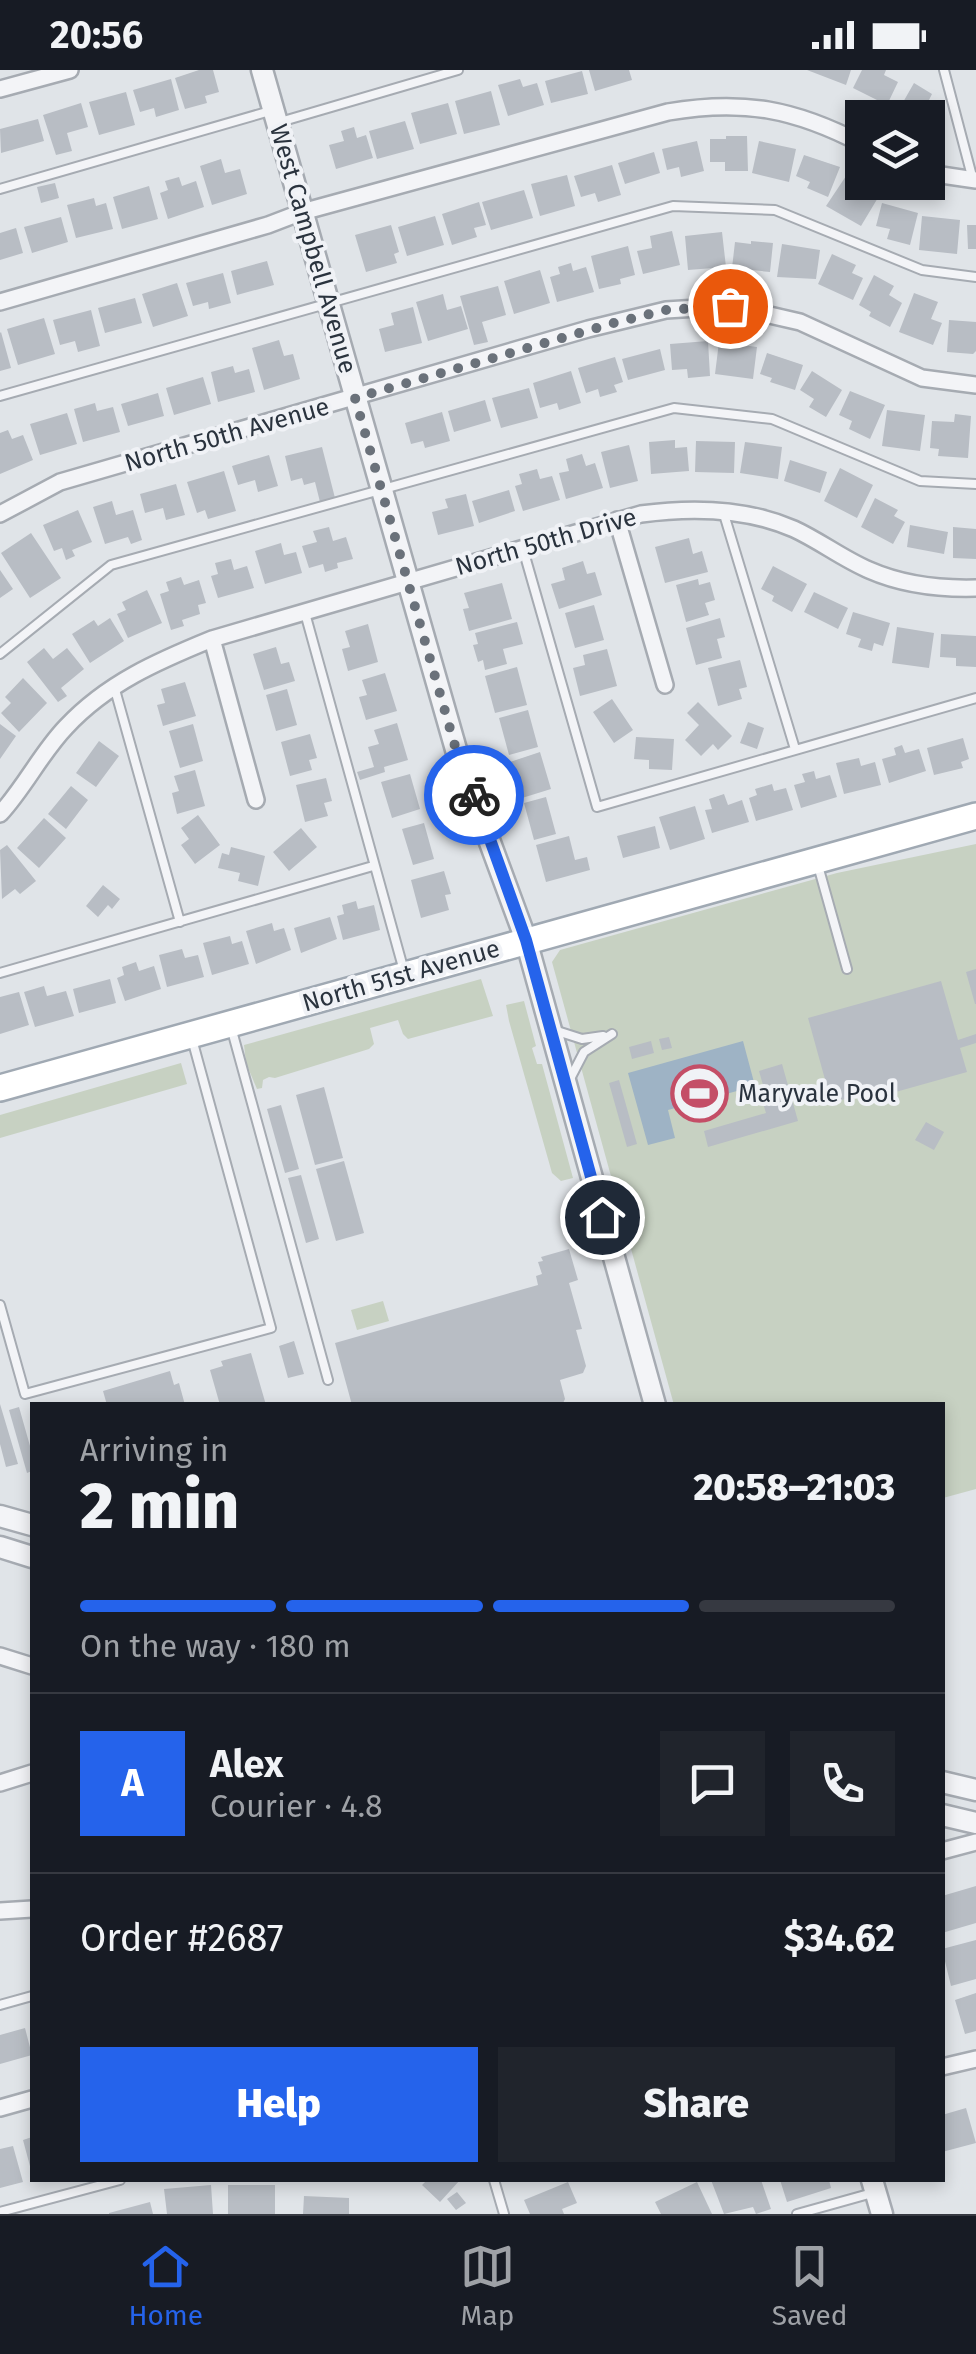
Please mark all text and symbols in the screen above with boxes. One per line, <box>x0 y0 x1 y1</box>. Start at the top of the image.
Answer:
text: 20:56 <box>50 12 143 58</box>
map controls <box>845 100 945 200</box>
button: layers <box>845 100 945 200</box>
street label: West Campbell Avenue <box>263 121 363 377</box>
pin <box>688 264 773 349</box>
icon: bag <box>703 279 758 334</box>
street label: North 50th Avenue <box>121 391 333 479</box>
street label: North 50th Drive <box>452 502 640 582</box>
courier <box>424 745 524 845</box>
icon: bike <box>447 768 502 823</box>
street label: North 51st Avenue <box>299 933 503 1019</box>
sports icon: Maryvale Pool <box>669 1064 729 1124</box>
place label: Maryvale Pool <box>738 1079 896 1109</box>
pin <box>560 1175 645 1260</box>
icon: home <box>575 1190 630 1245</box>
text: Arriving in <box>80 1431 228 1469</box>
text: 20:58–21:03 <box>693 1464 895 1510</box>
text: 2 min <box>80 1467 239 1545</box>
text: On the way · 180 m <box>80 1627 351 1665</box>
button: chat <box>660 1731 765 1836</box>
button: phone <box>790 1731 895 1836</box>
text: Alex <box>210 1741 283 1787</box>
text: A <box>121 1760 144 1806</box>
text: Courier · 4.8 <box>210 1787 383 1825</box>
text: Order #2687 <box>80 1915 284 1961</box>
text: $34.62 <box>784 1915 895 1961</box>
button: Help <box>80 2047 478 2162</box>
button: Share <box>498 2047 895 2162</box>
tab: Home <box>128 2239 203 2332</box>
tab: Map <box>460 2239 515 2332</box>
tab: Saved <box>772 2239 848 2332</box>

